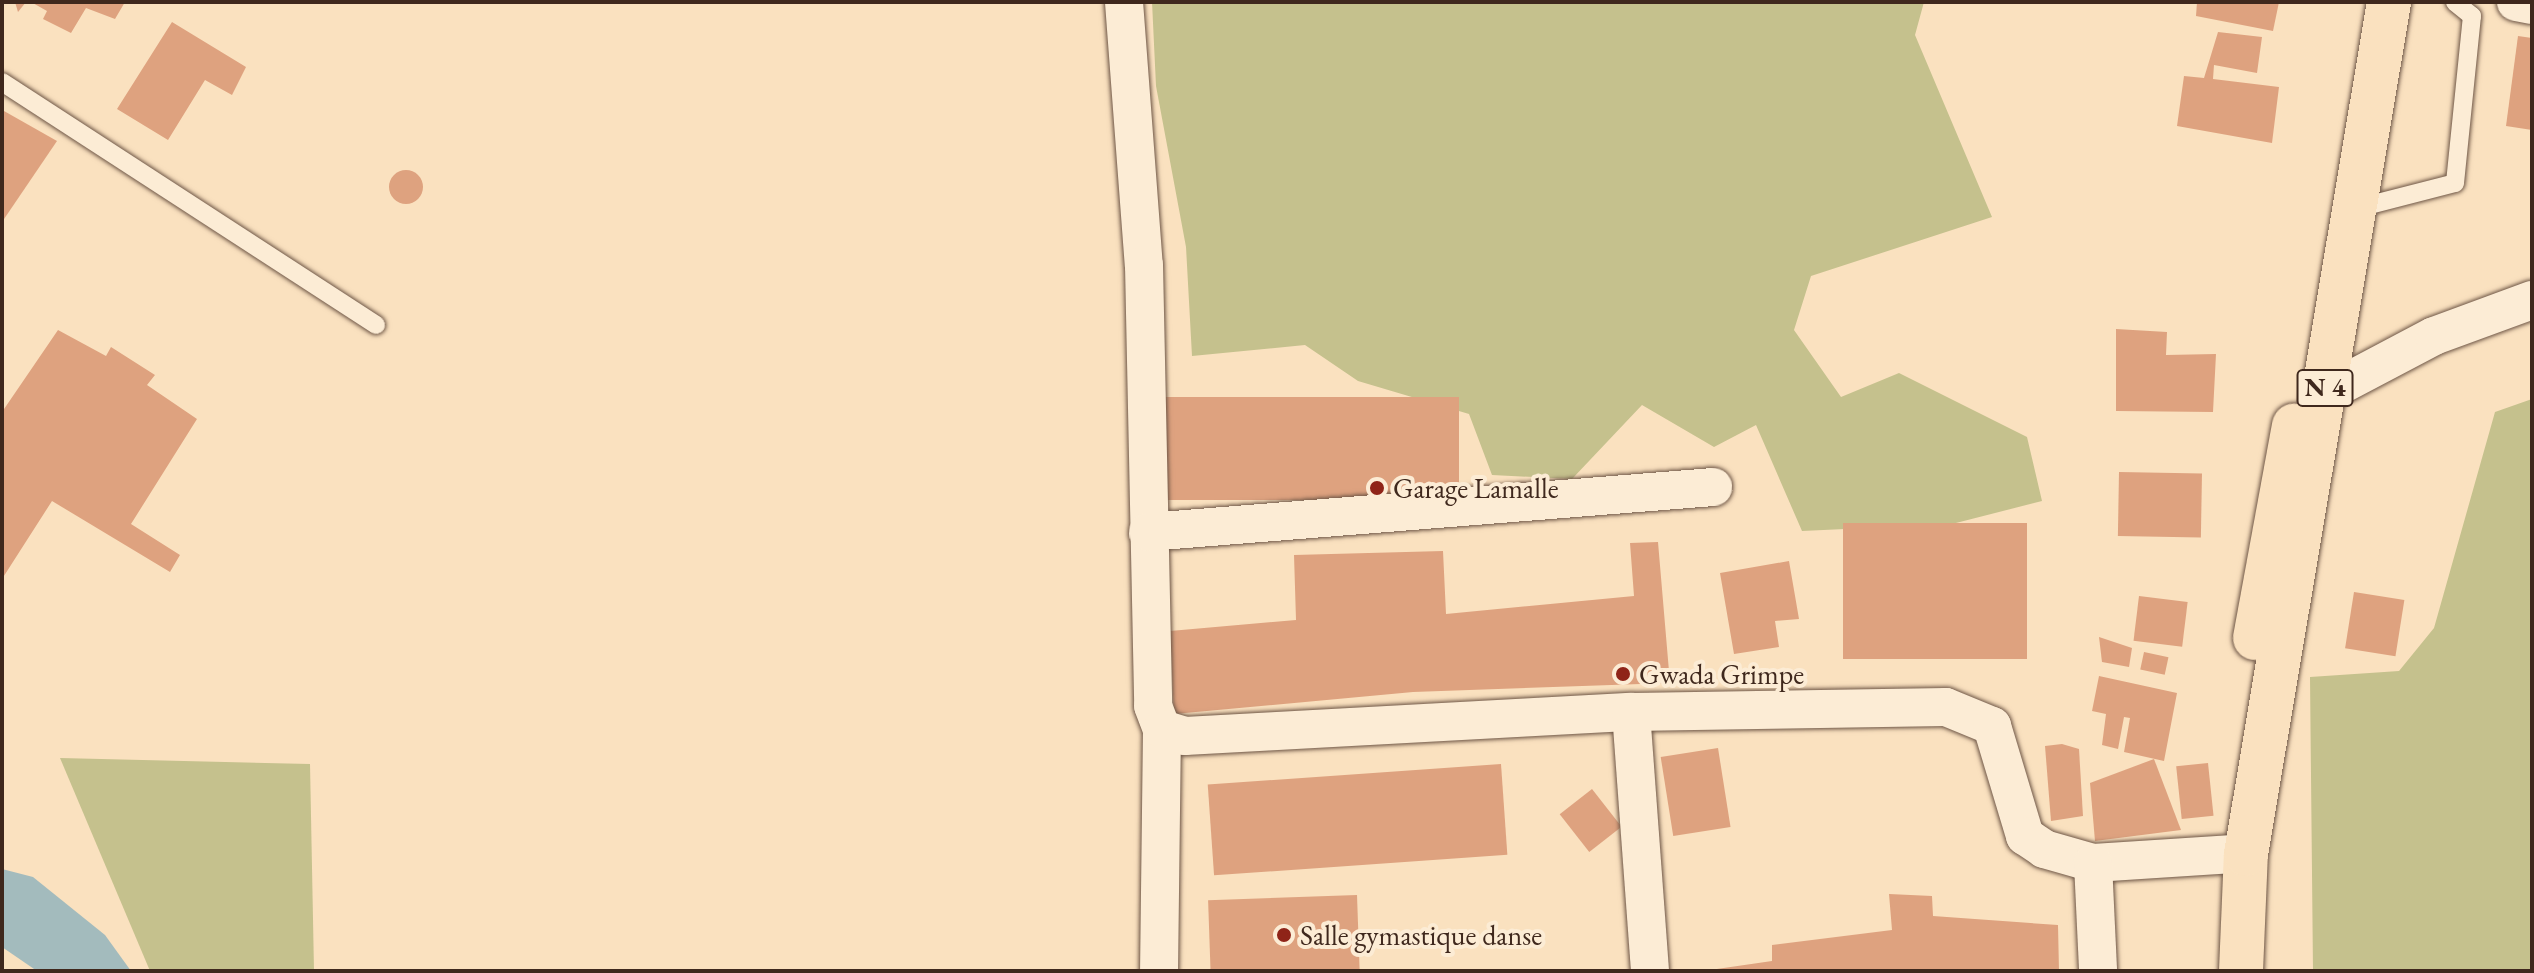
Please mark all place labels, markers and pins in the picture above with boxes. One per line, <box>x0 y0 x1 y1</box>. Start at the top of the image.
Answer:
place label: Garage Lamalle <box>1393 471 1559 505</box>
marker: Garage Lamalle <box>1368 479 1386 497</box>
place label: Gwada Grimpe <box>1639 657 1804 691</box>
marker: Gwada Grimpe <box>1614 665 1632 683</box>
place label: Salle gymastique danse <box>1300 918 1542 952</box>
marker: Salle gymastique danse <box>1275 926 1293 944</box>

